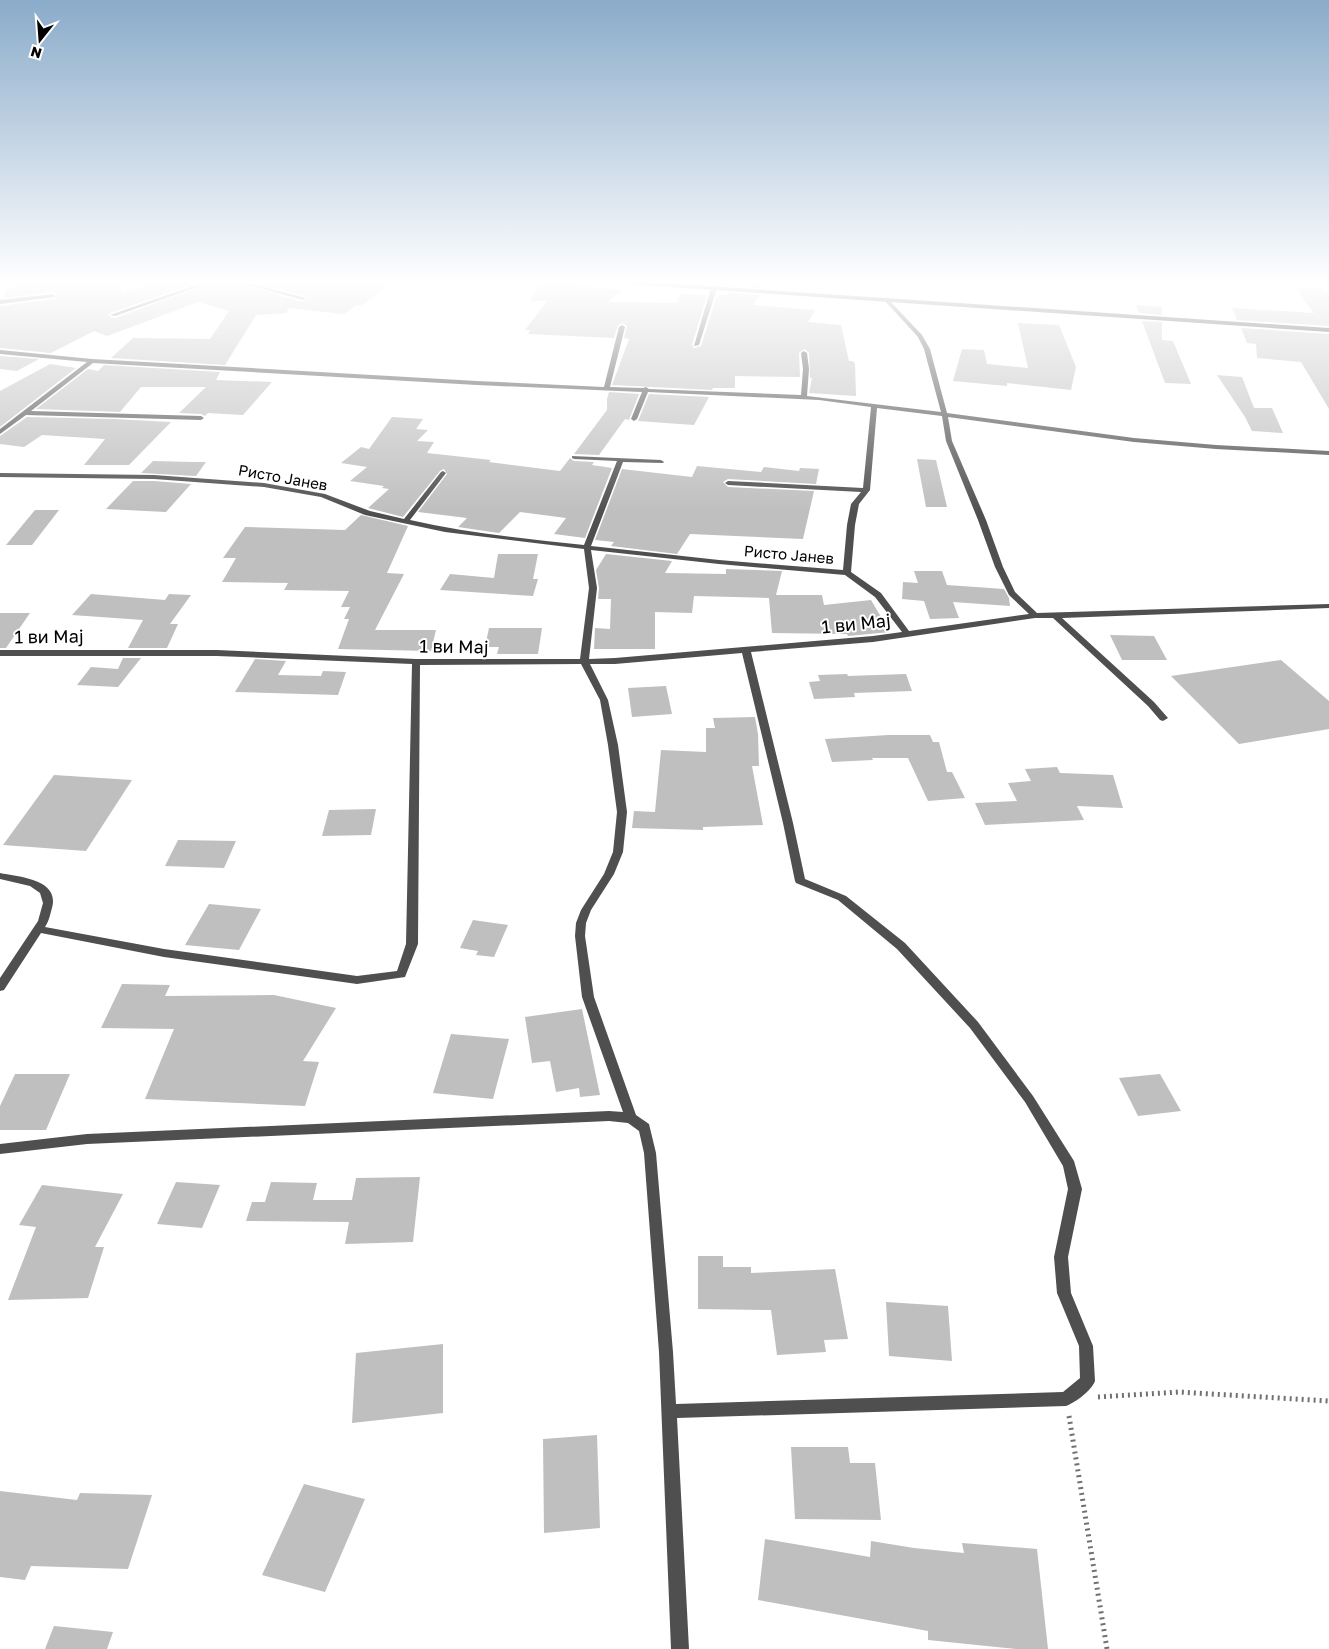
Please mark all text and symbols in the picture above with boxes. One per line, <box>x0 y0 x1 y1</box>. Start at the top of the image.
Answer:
north arrow <box>15 15 65 65</box>
text: N <box>28 43 44 63</box>
street label: Ристо Јанев <box>237 460 329 494</box>
street label: Ристо Јанев <box>743 541 835 567</box>
street label: 1 ви Мај <box>820 608 892 638</box>
street label: 1 ви Мај <box>14 624 84 648</box>
street label: 1 ви Мај <box>419 634 489 658</box>

